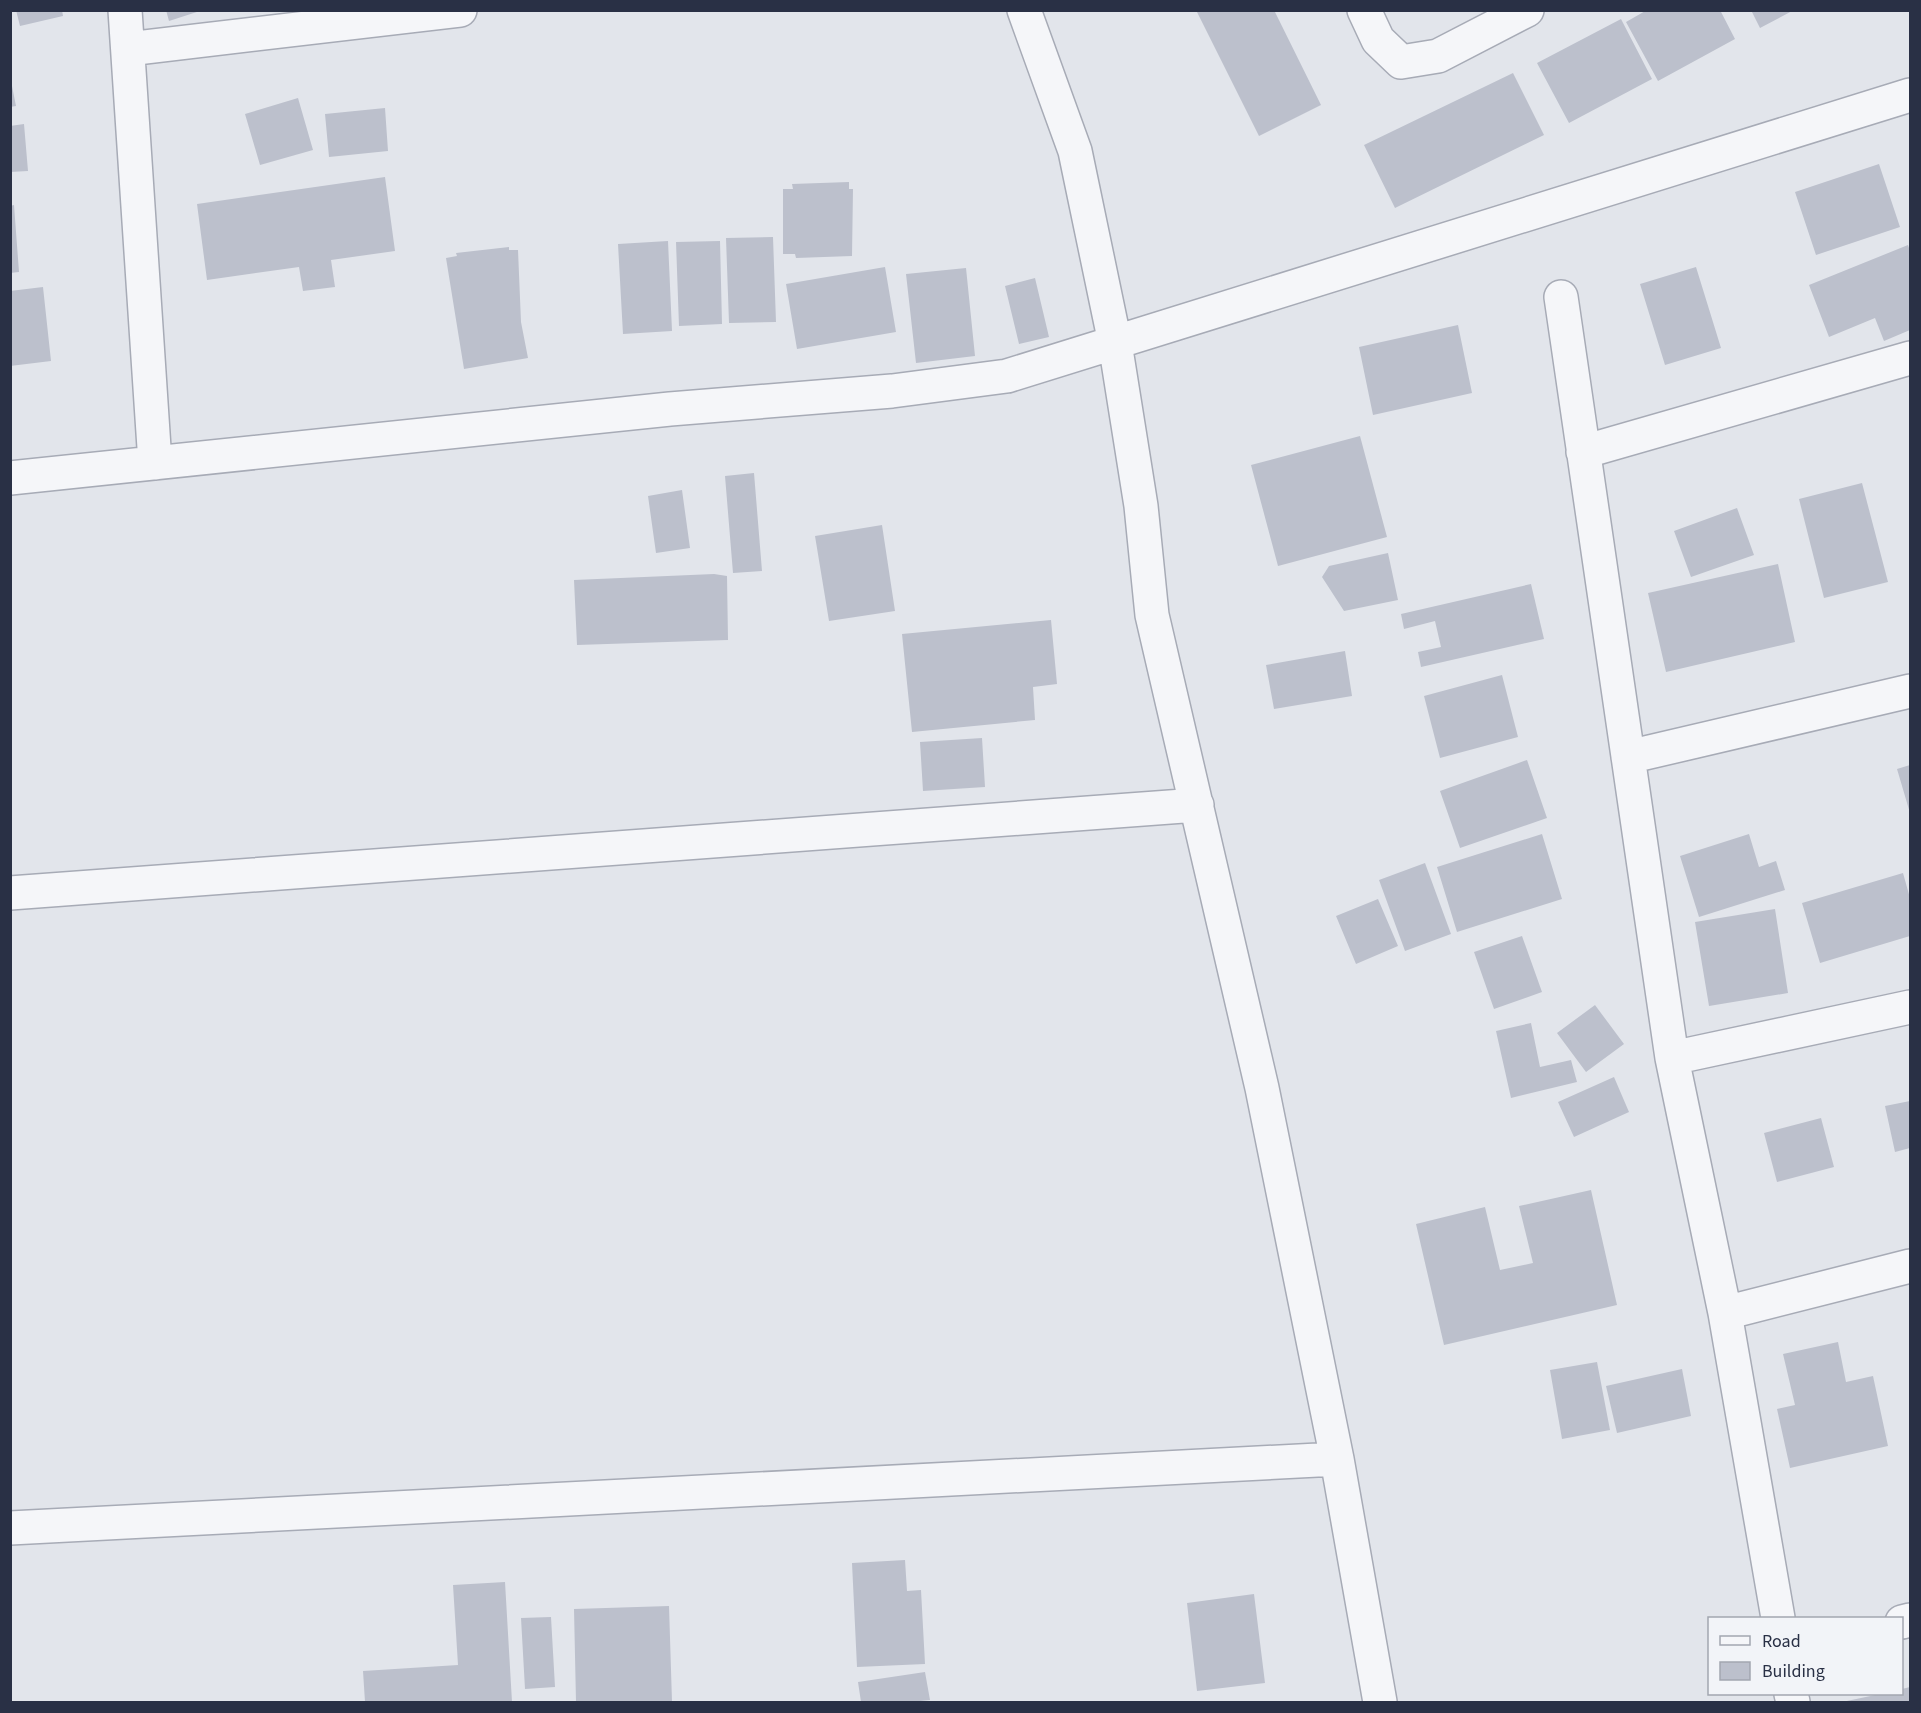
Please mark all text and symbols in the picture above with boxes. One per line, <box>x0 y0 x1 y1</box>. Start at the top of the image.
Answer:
legend <box>1708 1617 1903 1695</box>
text: Road <box>1762 1629 1801 1654</box>
text: Building <box>1762 1659 1825 1684</box>

